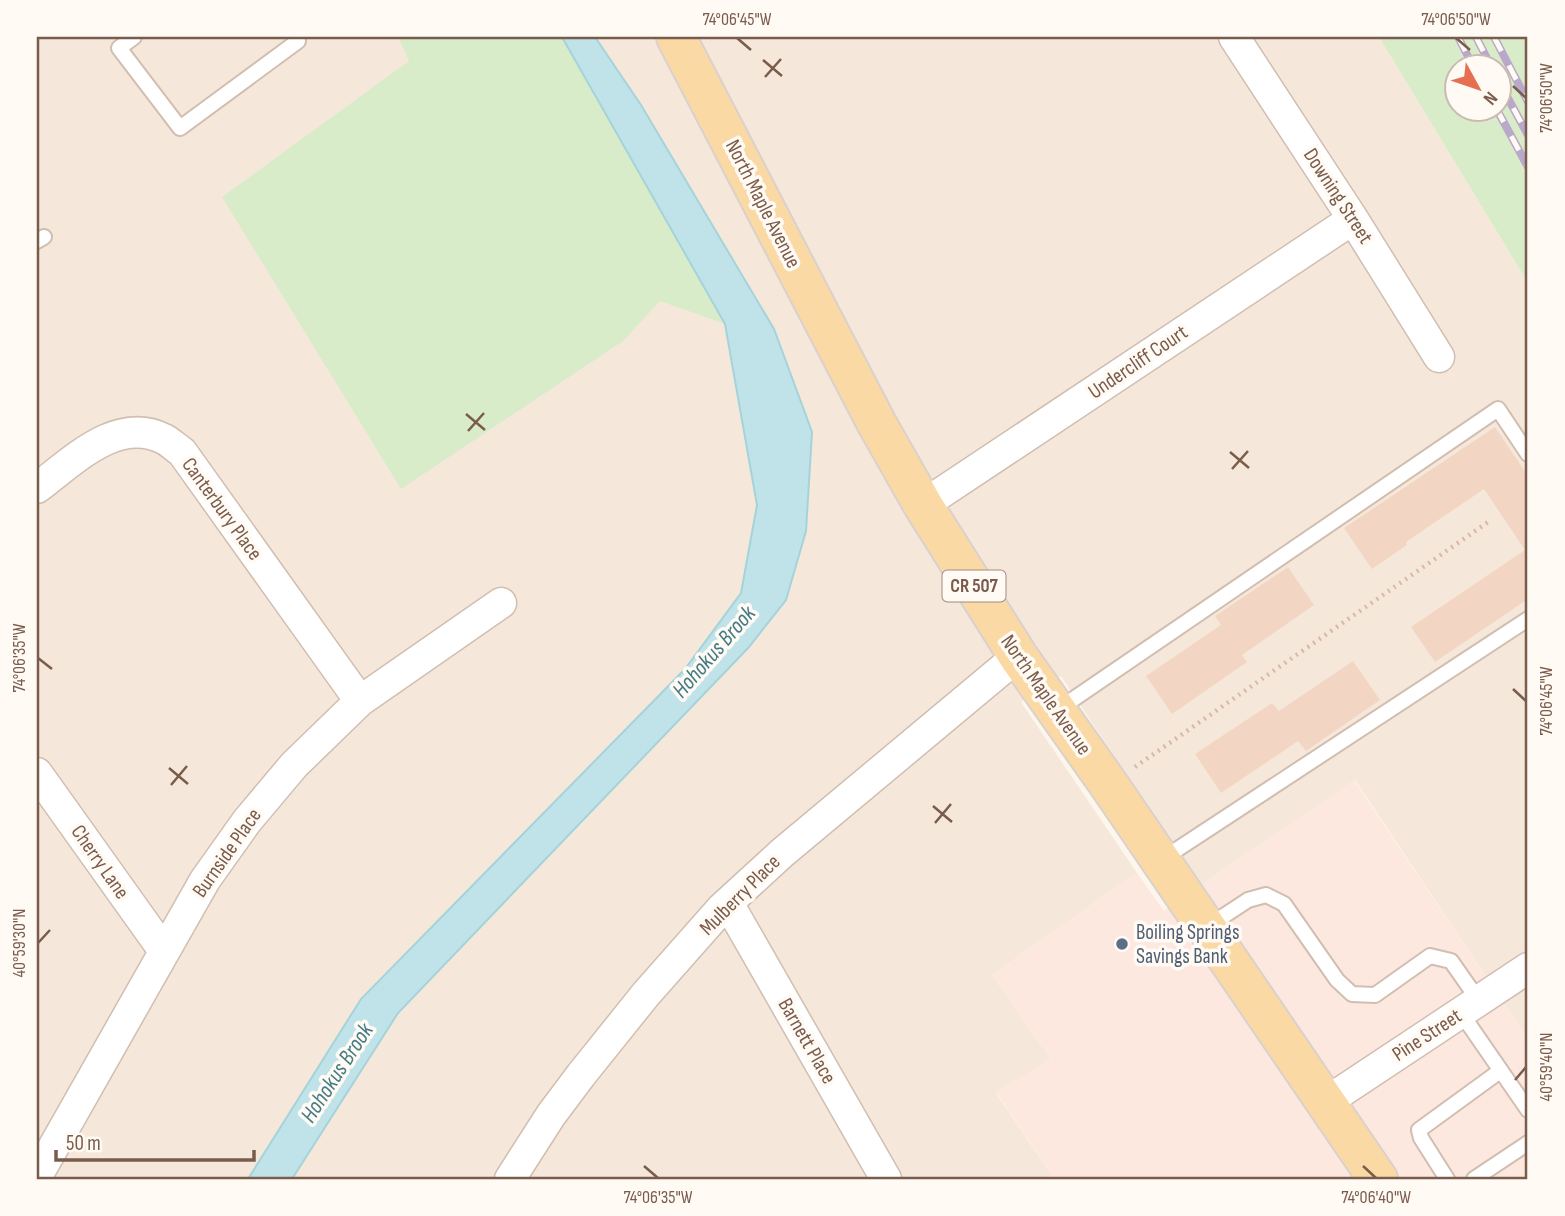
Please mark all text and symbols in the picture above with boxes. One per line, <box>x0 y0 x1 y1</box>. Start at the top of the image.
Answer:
text: 74°06'45"W <box>703 9 772 30</box>
text: 74°06'50"W <box>1421 9 1491 30</box>
north arrow <box>1442 52 1512 122</box>
text: 74°06'50"W <box>1536 63 1557 133</box>
text: N <box>1478 87 1502 109</box>
street label: North Maple Avenue <box>720 136 806 272</box>
street label: Downing Street <box>1298 144 1378 248</box>
street label: Undercliff Court <box>1084 320 1192 404</box>
street label: Canterbury Place <box>176 453 268 565</box>
road number: CR 507 <box>942 570 1006 601</box>
water label: Hohokus Brook <box>666 599 763 704</box>
text: 74°06'35"W <box>9 623 30 692</box>
street label: North Maple Avenue <box>995 630 1097 760</box>
text: 74°06'45"W <box>1536 666 1557 736</box>
street label: Burnside Place <box>187 804 267 902</box>
street label: Cherry Lane <box>66 820 134 904</box>
street label: Mulberry Place <box>695 850 785 940</box>
text: 40°59'30"N <box>9 909 30 977</box>
place label: Boiling Springs Savings Bank <box>1136 920 1239 969</box>
marker: Boiling Springs Savings Bank <box>1114 936 1130 952</box>
street label: Barnett Place <box>773 994 841 1088</box>
street label: Pine Street <box>1388 1003 1466 1067</box>
water label: Hohokus Brook <box>295 1017 380 1128</box>
text: 40°59'40"N <box>1536 1033 1557 1101</box>
scale bar <box>56 1118 254 1162</box>
text: 50 m <box>66 1131 101 1156</box>
text: 74°06'35"W <box>624 1187 693 1208</box>
text: 74°06'40"W <box>1341 1187 1411 1208</box>

